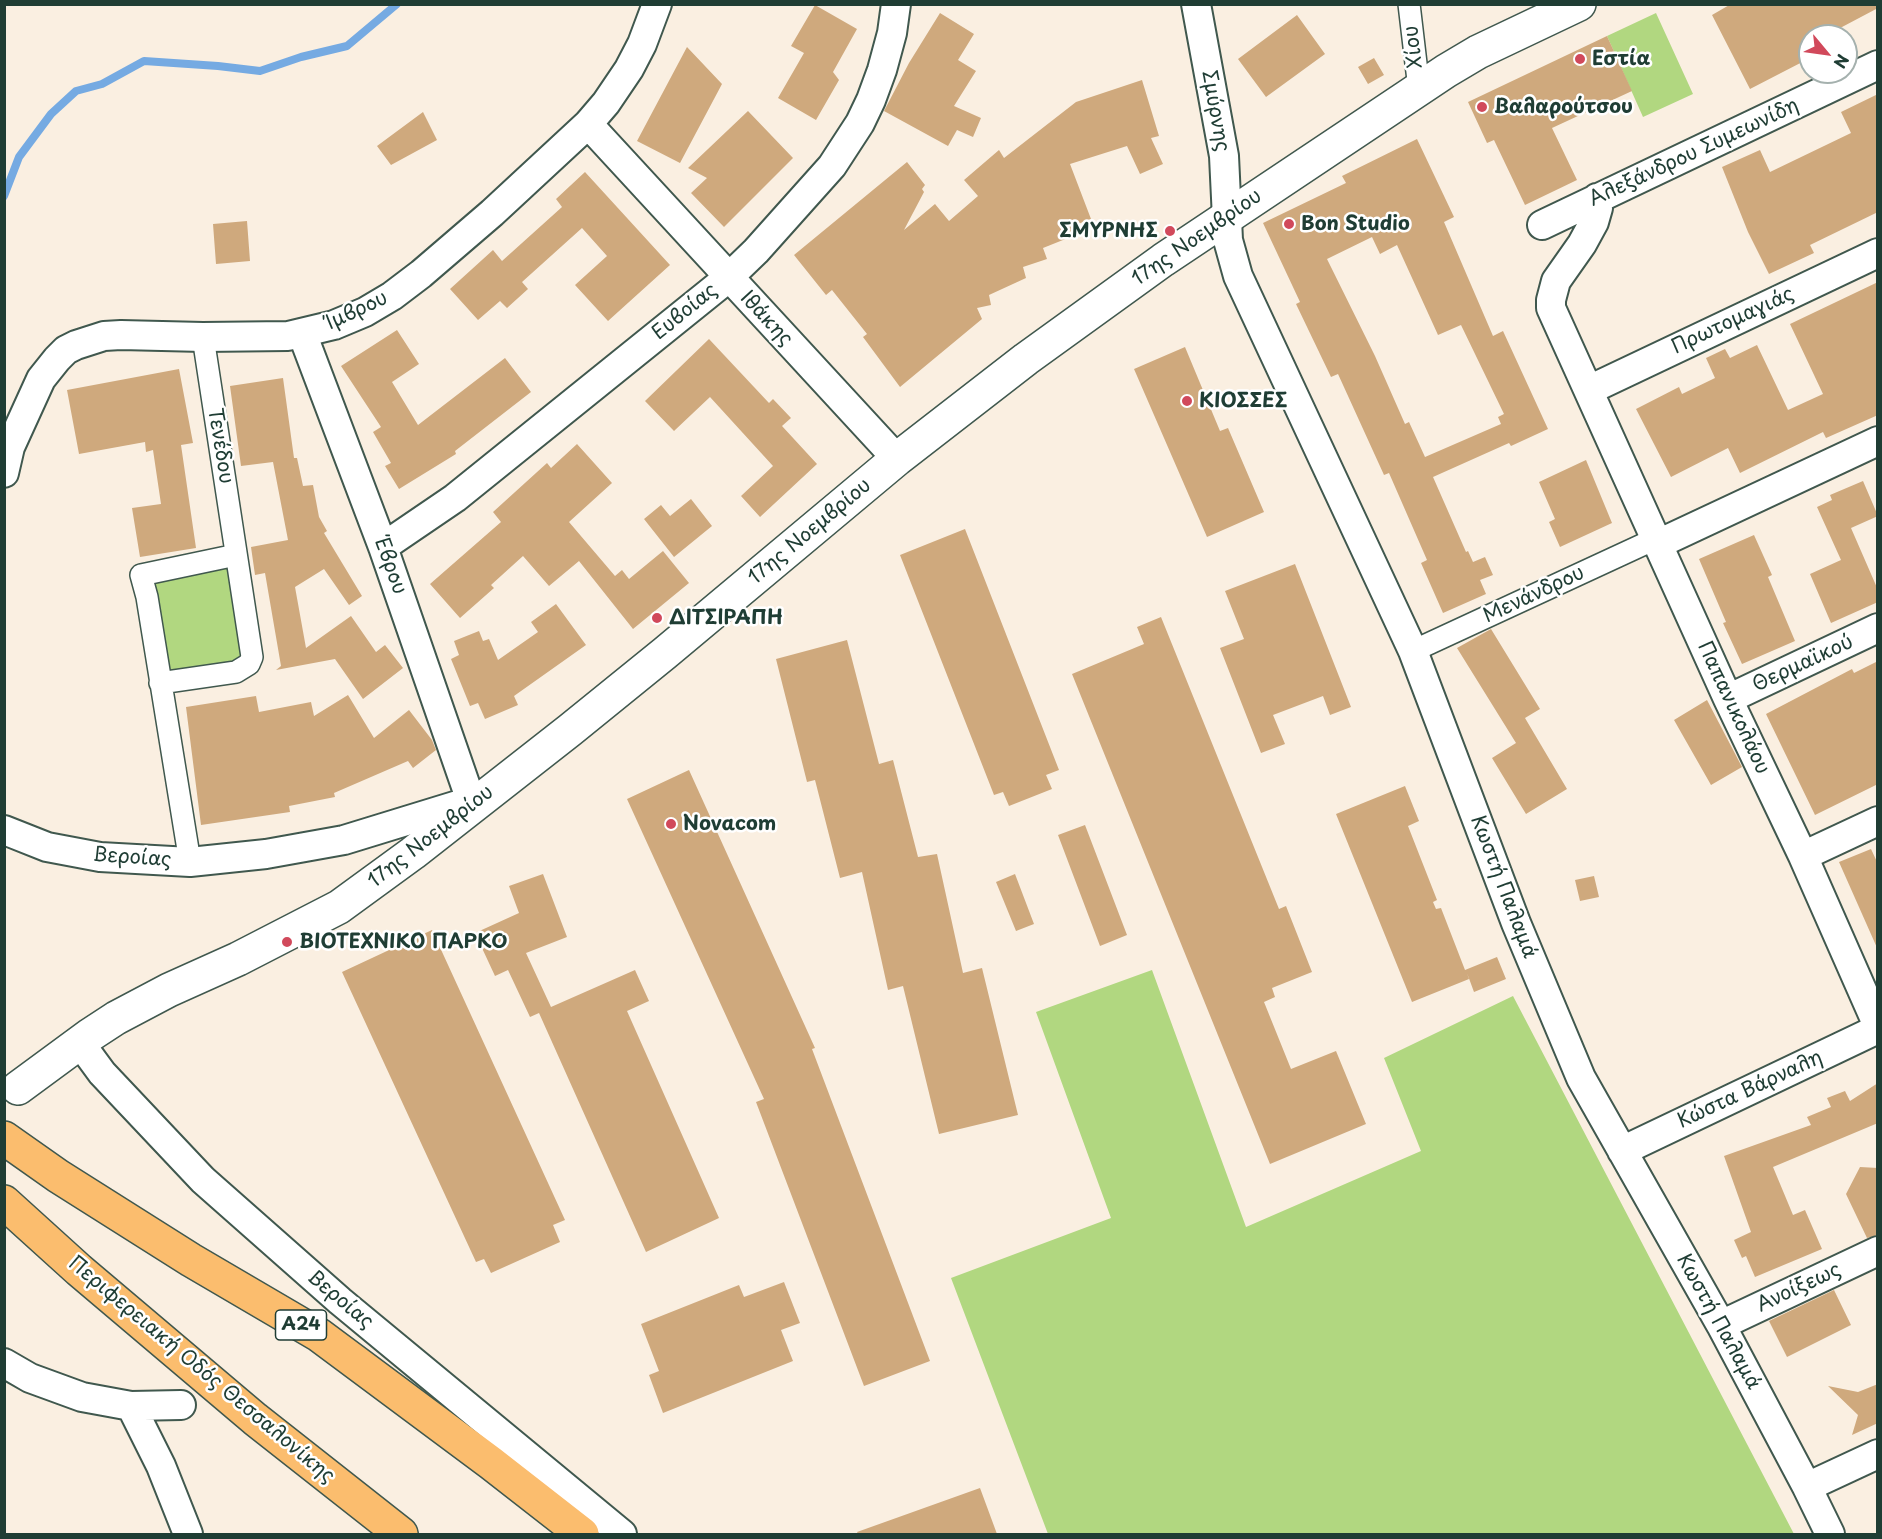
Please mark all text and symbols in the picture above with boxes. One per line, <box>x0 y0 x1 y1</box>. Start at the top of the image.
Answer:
street label: Χίου <box>1399 24 1429 70</box>
north arrow <box>1798 24 1858 84</box>
place label: Εστία <box>1592 47 1650 71</box>
text: N <box>1828 50 1856 73</box>
marker: Εστία <box>1573 52 1587 66</box>
street label: Σμύρνης <box>1196 68 1234 154</box>
street label: Αλεξάνδρου Συμεωνίδη <box>1585 94 1803 212</box>
place label: Βαλαρούτσου <box>1494 95 1633 119</box>
marker: Βαλαρούτσου <box>1475 100 1489 114</box>
street label: 17ης Νοεμβρίου <box>1128 184 1266 292</box>
place label: Bon Studio <box>1301 212 1410 236</box>
marker: Bon Studio <box>1282 217 1296 231</box>
place label: ΣΜΥΡΝΗΣ <box>1059 219 1158 243</box>
marker: ΣΜΥΡΝΗΣ <box>1163 224 1177 238</box>
street label: Ευβοίας <box>648 279 722 345</box>
street label: Πρωτομαγιάς <box>1668 282 1798 360</box>
street label: Ίμβρου <box>322 286 392 336</box>
street label: Ιθάκης <box>735 287 797 351</box>
place label: ΚΙΟΣΣΕΣ <box>1199 389 1288 413</box>
marker: ΚΙΟΣΣΕΣ <box>1180 394 1194 408</box>
street label: Τενέδου <box>202 406 238 486</box>
street label: 17ης Νοεμβρίου <box>744 474 876 590</box>
street label: Έβρου <box>369 534 411 598</box>
street label: Μενάνδρου <box>1480 561 1588 629</box>
place label: ΔΙΤΣΙΡΑΠΗ <box>669 606 783 630</box>
marker: ΔΙΤΣΙΡΑΠΗ <box>650 611 664 625</box>
street label: Θερμαϊκού <box>1749 630 1857 698</box>
street label: Παπανικολάου <box>1692 638 1774 778</box>
street label: 17ης Νοεμβρίου <box>363 780 499 894</box>
place label: Novacom <box>683 812 776 836</box>
street label: Κωστή Παλαμά <box>1465 812 1541 962</box>
marker: Novacom <box>664 817 678 831</box>
street label: Βεροίας <box>92 843 172 873</box>
place label: ΒΙΟΤΕΧΝΙΚΟ ΠΑΡΚΟ <box>299 930 508 954</box>
marker: ΒΙΟΤΕΧΝΙΚΟ ΠΑΡΚΟ <box>280 935 294 949</box>
street label: Κώστα Βάρναλη <box>1673 1046 1827 1134</box>
street label: Κωστή Παλαμά <box>1671 1250 1765 1394</box>
street label: Περιφερειακή Οδός Θεσσαλονίκης <box>63 1251 339 1489</box>
street label: Ανοίξεως <box>1753 1258 1845 1318</box>
street label: Βεροίας <box>302 1266 378 1334</box>
road number: Α24 <box>276 1310 326 1340</box>

